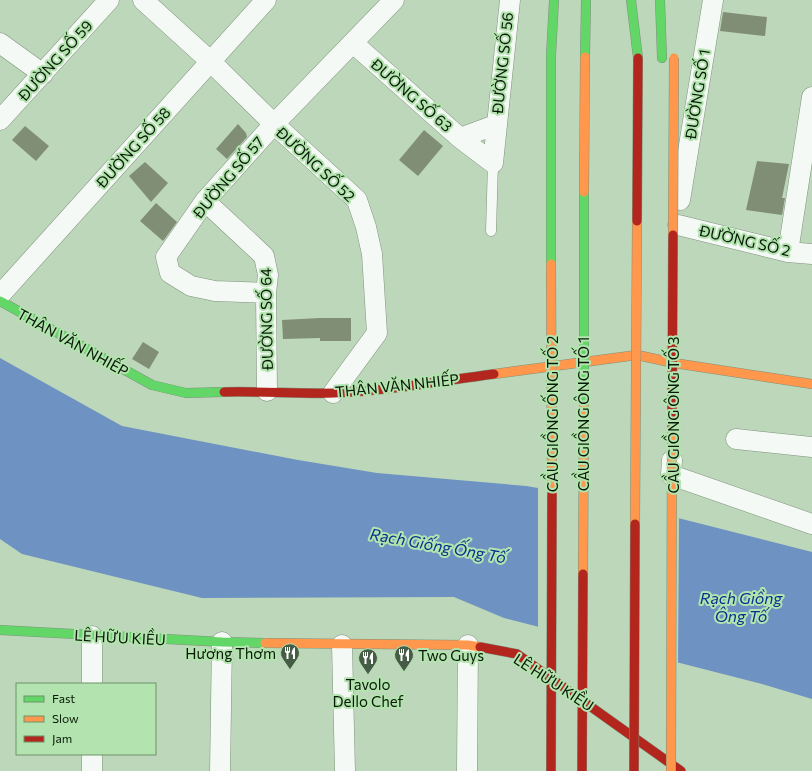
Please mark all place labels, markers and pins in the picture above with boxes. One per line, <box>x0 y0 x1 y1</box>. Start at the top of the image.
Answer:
restaurant icon: Hương Thơm <box>279 642 301 670</box>
place label: Hương Thơm <box>185 644 276 662</box>
restaurant icon: Two Guys <box>393 644 415 672</box>
place label: Two Guys <box>418 646 484 664</box>
restaurant icon: Tavolo Dello Chef <box>357 647 379 675</box>
place label: Tavolo Dello Chef <box>332 675 404 710</box>

